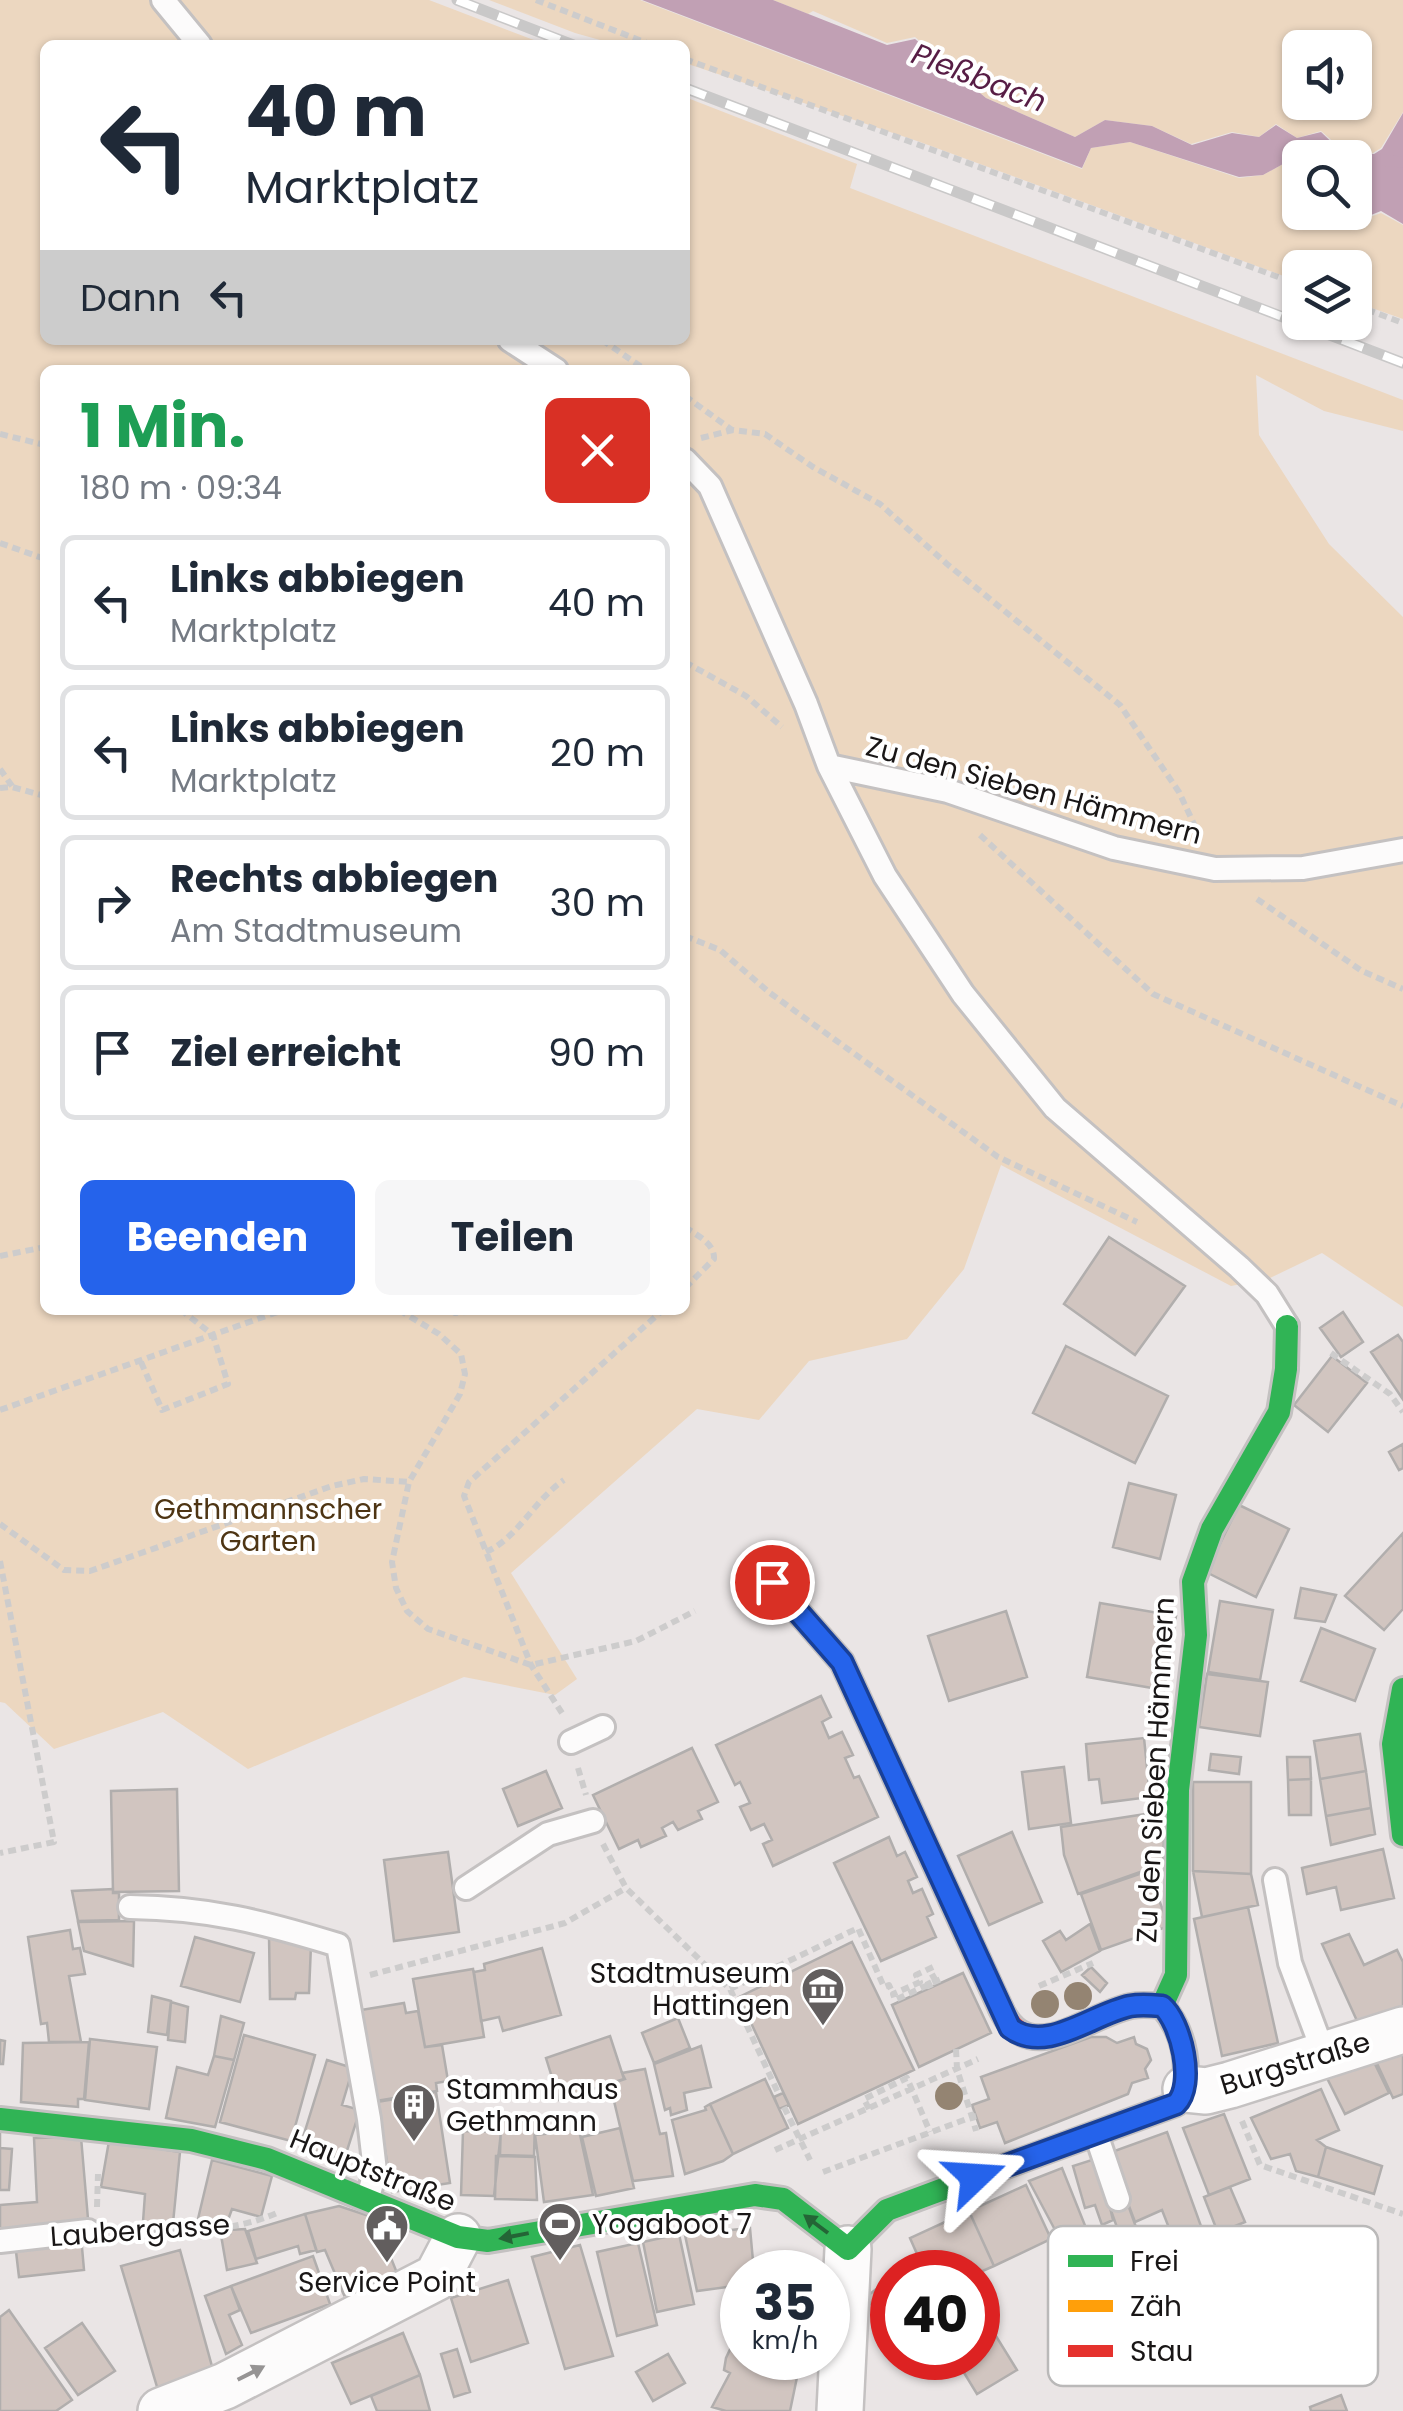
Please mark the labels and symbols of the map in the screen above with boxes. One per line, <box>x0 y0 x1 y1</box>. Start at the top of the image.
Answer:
water label: Pleßbach <box>906 32 1053 123</box>
street label: Zu den Sieben Hämmern <box>862 727 1206 854</box>
park label: Gethmannscher Garten <box>154 1490 382 1561</box>
pin <box>730 1540 815 1625</box>
street label: Zu den Sieben Hämmern <box>1127 1596 1184 1944</box>
place label: Stadtmuseum Hattingen <box>590 1954 790 2025</box>
museum icon: Stadtmuseum Hattingen <box>800 1966 846 2027</box>
street label: Burgstraße <box>1215 2022 1375 2105</box>
place label: Stammhaus Gethmann <box>446 2070 619 2141</box>
building icon: Stammhaus Gethmann <box>391 2082 437 2143</box>
street label: Hauptstraße <box>284 2119 462 2222</box>
position arrow <box>923 2125 1027 2229</box>
sports icon: Yogaboot 7 <box>537 2201 583 2262</box>
public building icon: Service Point <box>364 2203 410 2264</box>
street label: Laubergasse <box>49 2205 231 2256</box>
place label: Yogaboot 7 <box>592 2205 752 2244</box>
one-way arrow <box>803 2214 829 2234</box>
legend <box>1048 2226 1378 2386</box>
one-way arrow <box>499 2228 530 2244</box>
text: Frei <box>1130 2242 1179 2281</box>
speed limit sign: 40 <box>870 2250 1000 2380</box>
place label: Service Point <box>298 2263 476 2302</box>
text: Zäh <box>1130 2287 1182 2326</box>
text: Stau <box>1130 2332 1193 2371</box>
one-way arrow <box>237 2365 266 2382</box>

